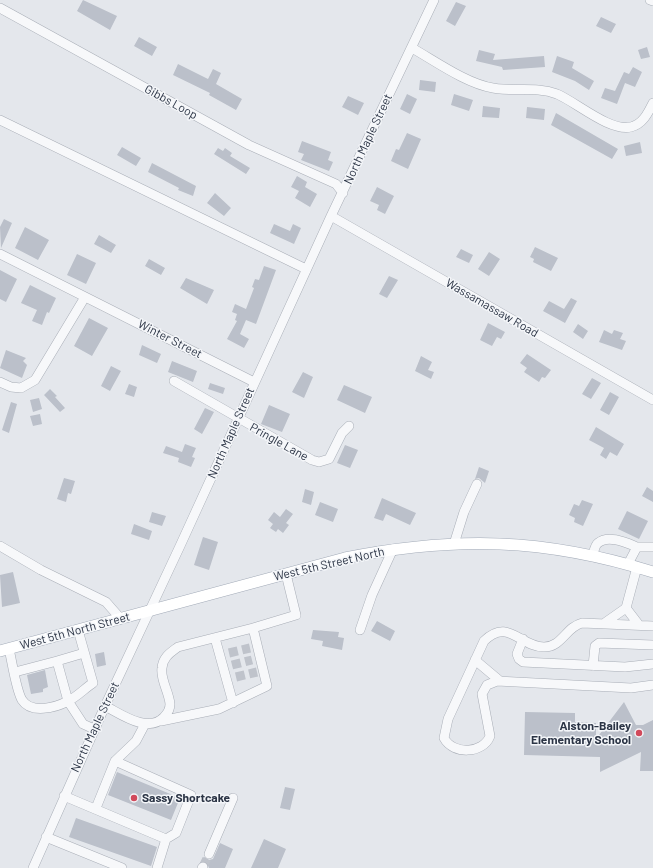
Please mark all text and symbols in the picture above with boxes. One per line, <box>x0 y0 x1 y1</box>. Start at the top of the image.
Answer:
street label: Gibbs Loop <box>142 82 200 122</box>
street label: North Maple Street <box>341 92 395 186</box>
street label: Wassamassaw Road <box>443 276 541 340</box>
street label: Winter Street <box>135 317 205 361</box>
street label: North Maple Street <box>204 385 258 481</box>
street label: Pringle Lane <box>247 420 311 464</box>
street label: West 5th Street North <box>272 544 386 584</box>
street label: West 5th North Street <box>18 609 132 653</box>
street label: North Maple Street <box>68 680 122 774</box>
place label: Alston-Bailey Elementary School <box>531 719 631 747</box>
marker: Alston-Bailey Elementary School <box>634 728 644 738</box>
place label: Sassy Shortcake <box>142 791 230 805</box>
marker: Sassy Shortcake <box>129 793 139 803</box>

